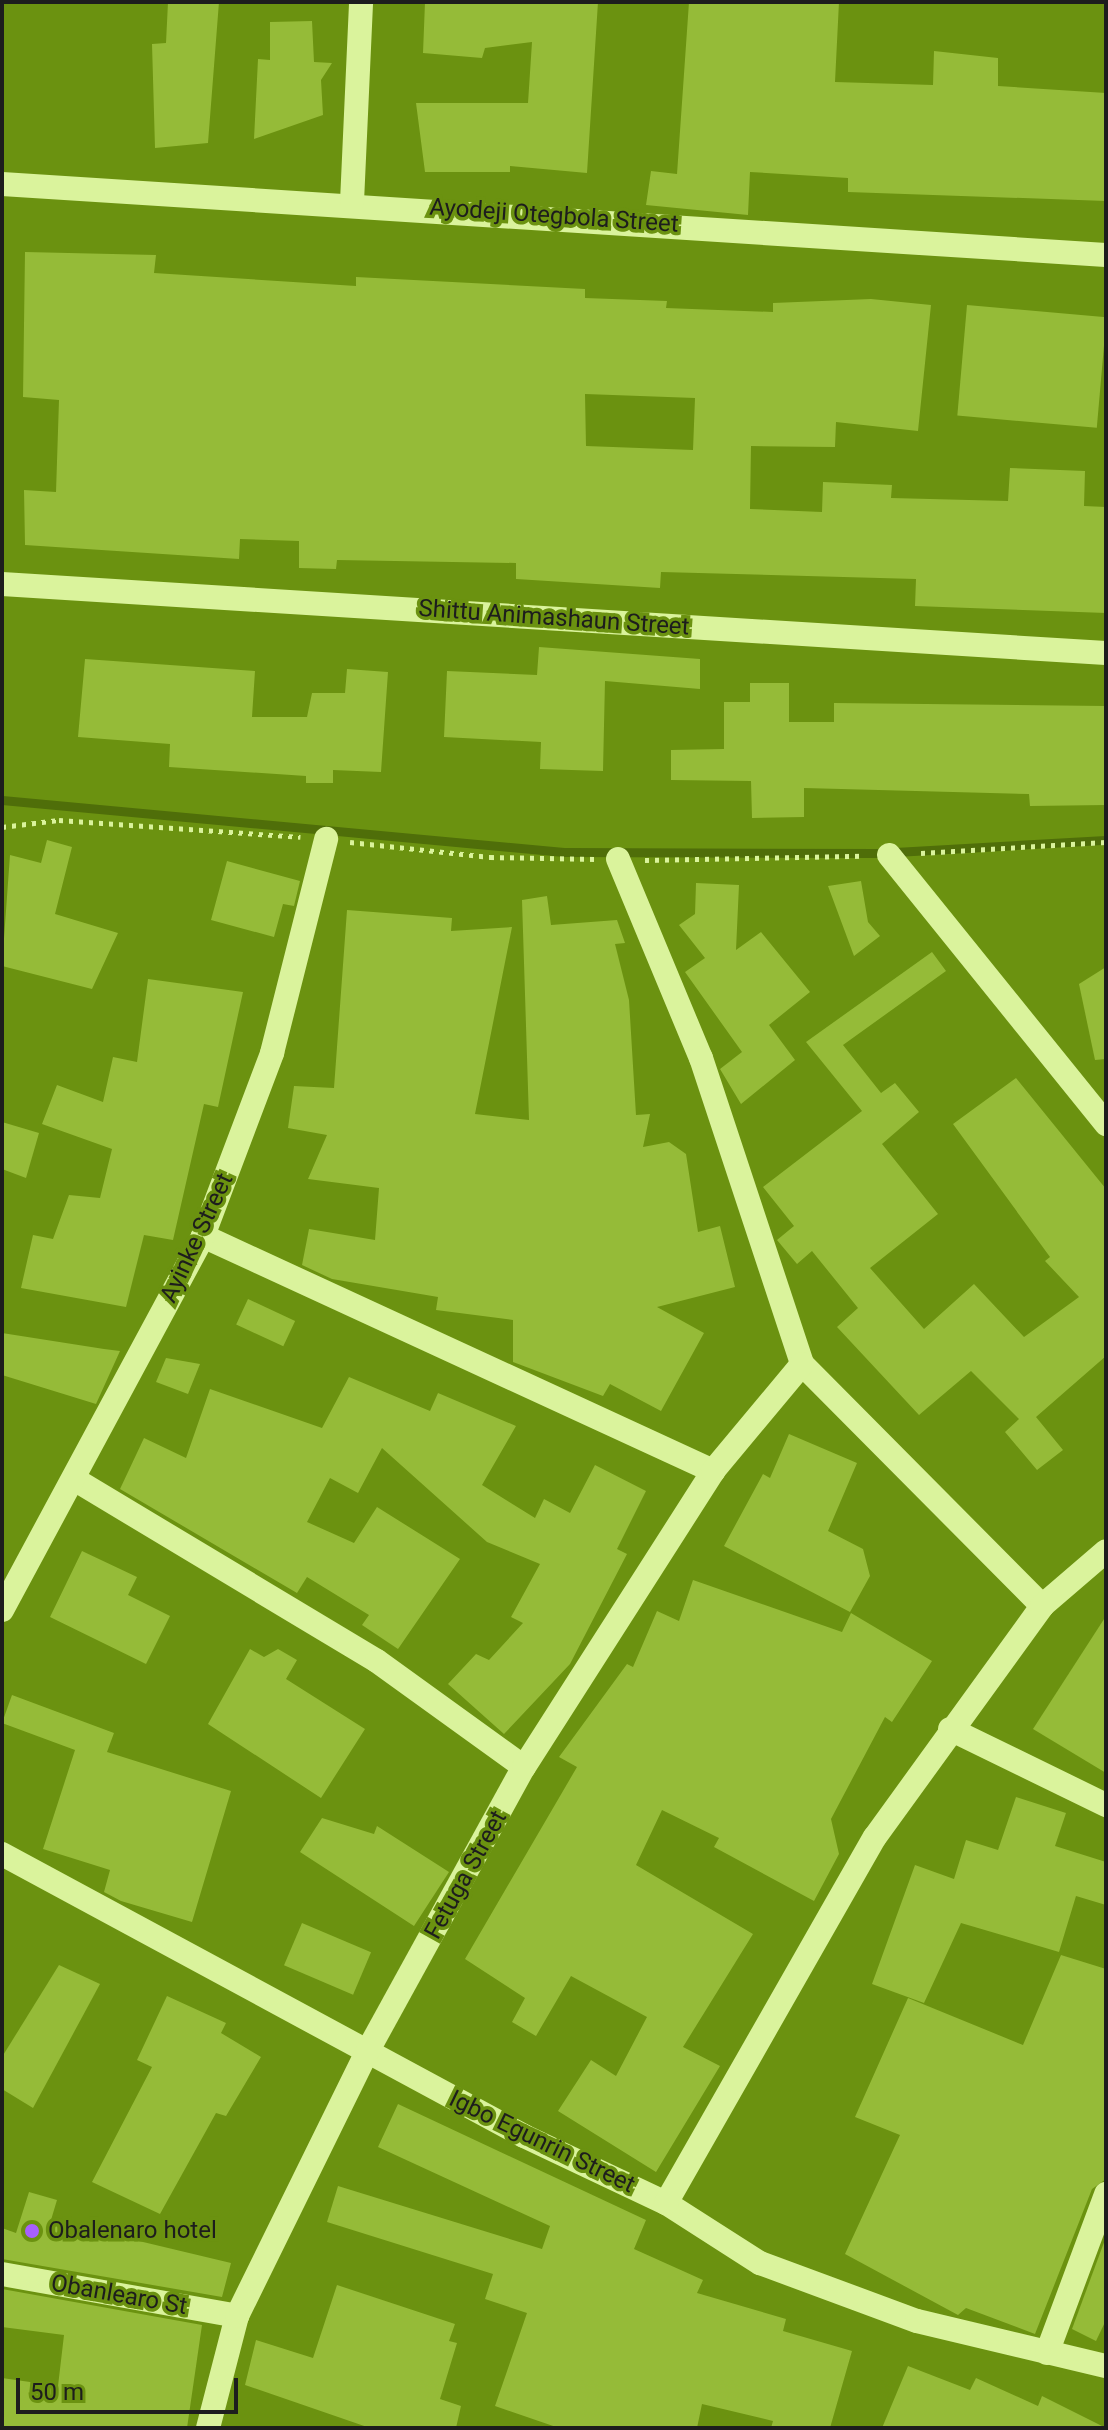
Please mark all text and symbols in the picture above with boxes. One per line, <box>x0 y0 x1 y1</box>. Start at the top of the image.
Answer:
street label: Ayodeji Otegbola Street <box>428 193 680 239</box>
street label: Shittu Animashaun Street <box>418 594 690 642</box>
street label: Ayinke Street <box>154 1169 240 1307</box>
street label: Fetuga Street <box>419 1806 513 1944</box>
street label: Igbo Egunrin Street <box>444 2085 640 2199</box>
place label: Obalenaro hotel <box>48 2217 217 2245</box>
marker: Obalenaro hotel <box>23 2222 41 2240</box>
street label: Obanlearo St <box>49 2269 189 2321</box>
scale bar <box>20 2362 242 2412</box>
text: 50 m <box>30 2378 84 2406</box>

